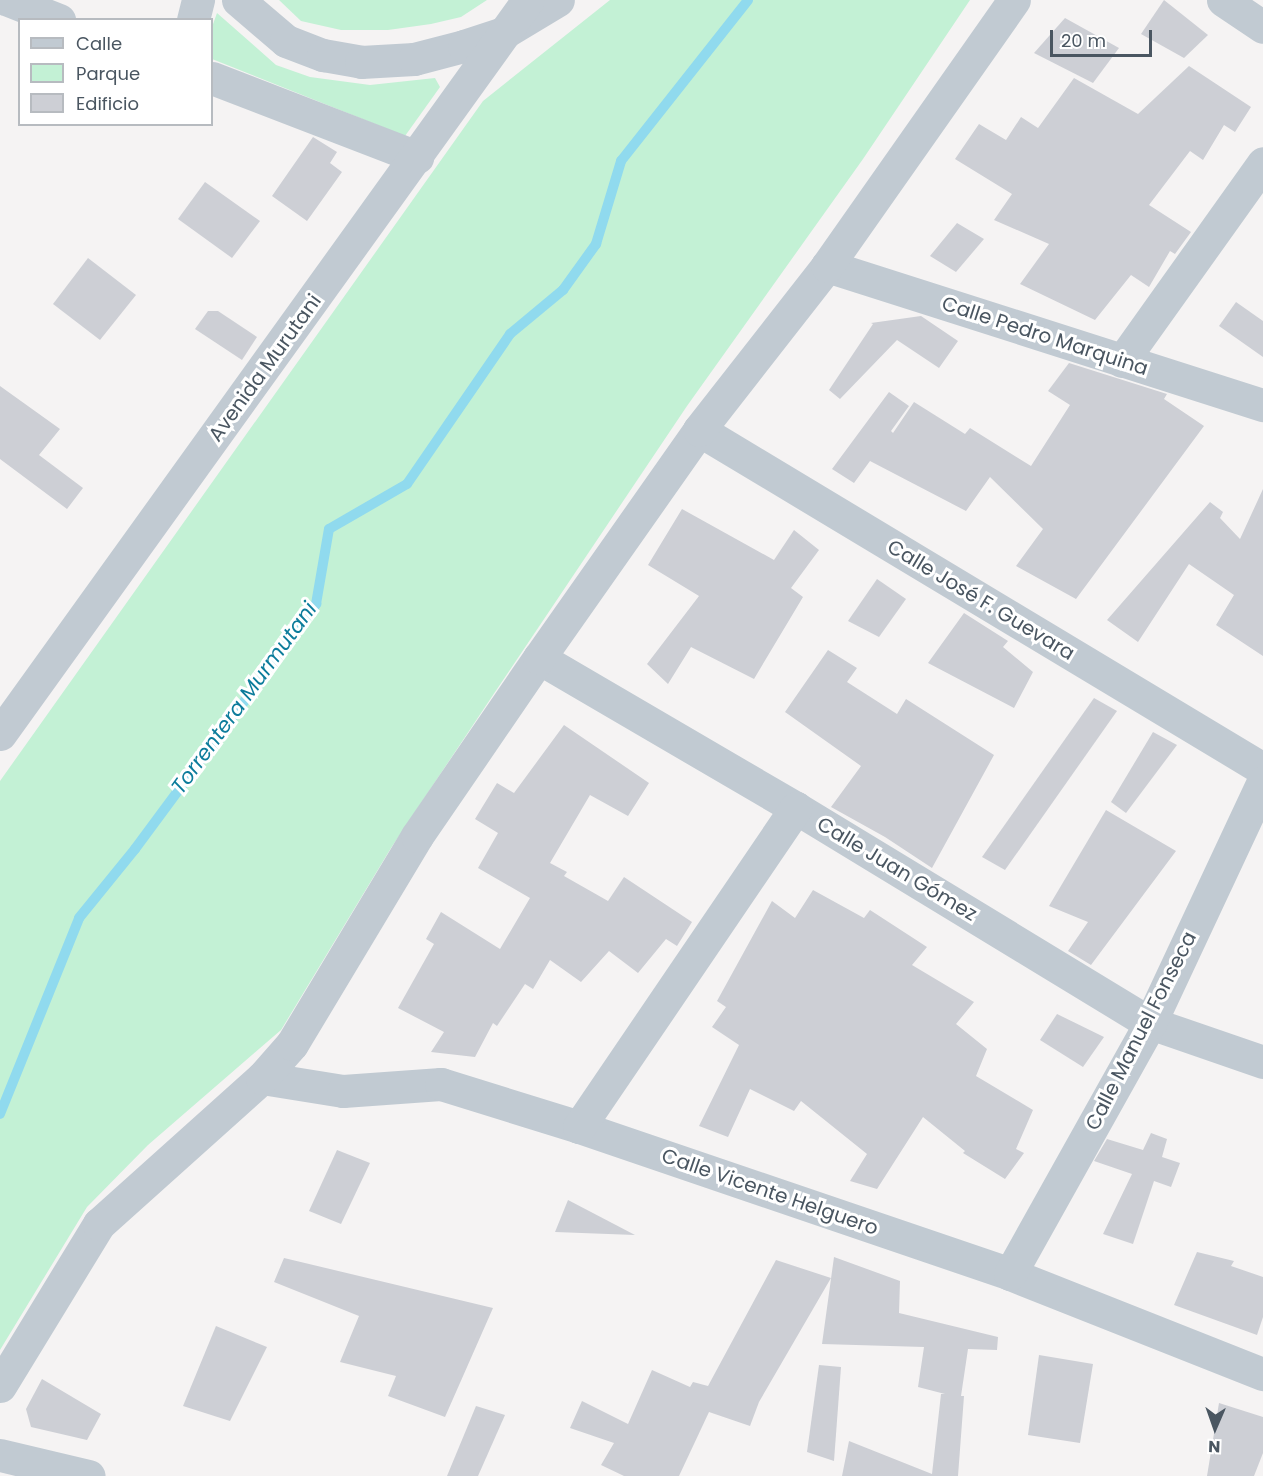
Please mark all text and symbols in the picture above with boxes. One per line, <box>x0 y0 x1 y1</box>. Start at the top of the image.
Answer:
legend <box>18 18 213 126</box>
scale bar <box>1053 18 1155 56</box>
text: 20 m <box>1061 28 1106 53</box>
text: Calle <box>76 31 122 56</box>
text: Parque <box>76 61 140 86</box>
text: Edificio <box>76 91 139 116</box>
street label: Avenida Murutani <box>204 290 326 446</box>
street label: Calle Pedro Marquina <box>939 291 1151 381</box>
street label: Calle José F. Guevara <box>883 535 1079 665</box>
water label: Torrentera Murmutani <box>166 597 322 799</box>
street label: Calle Juan Gómez <box>813 812 981 926</box>
street label: Calle Manuel Fonseca <box>1080 928 1202 1134</box>
street label: Calle Vicente Helguero <box>659 1144 881 1240</box>
north arrow <box>1185 1398 1245 1458</box>
text: N <box>1208 1435 1221 1458</box>

